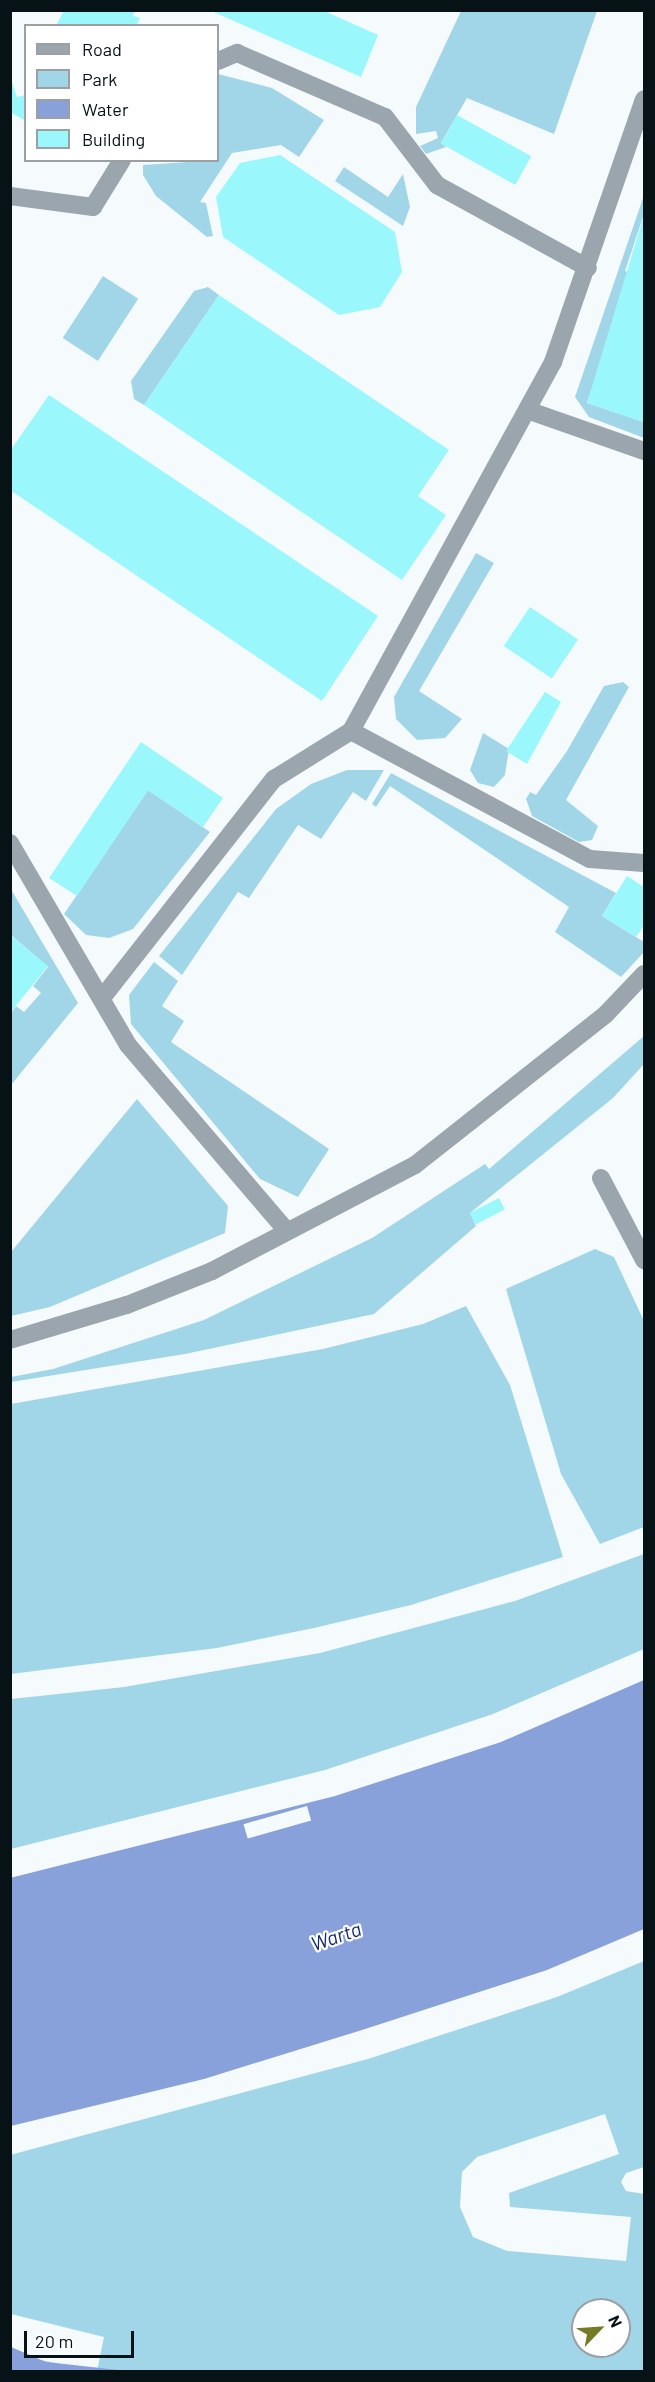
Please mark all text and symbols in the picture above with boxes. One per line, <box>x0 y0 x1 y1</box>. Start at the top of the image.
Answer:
legend <box>24 24 219 162</box>
text: Road <box>82 38 122 60</box>
text: Park <box>82 68 117 90</box>
text: Water <box>82 98 129 120</box>
text: Building <box>82 128 145 150</box>
water label: Warta <box>308 1916 364 1956</box>
north arrow <box>571 2298 631 2358</box>
text: N <box>605 2312 627 2330</box>
scale bar <box>27 2319 136 2357</box>
text: 20 m <box>35 2330 73 2352</box>

